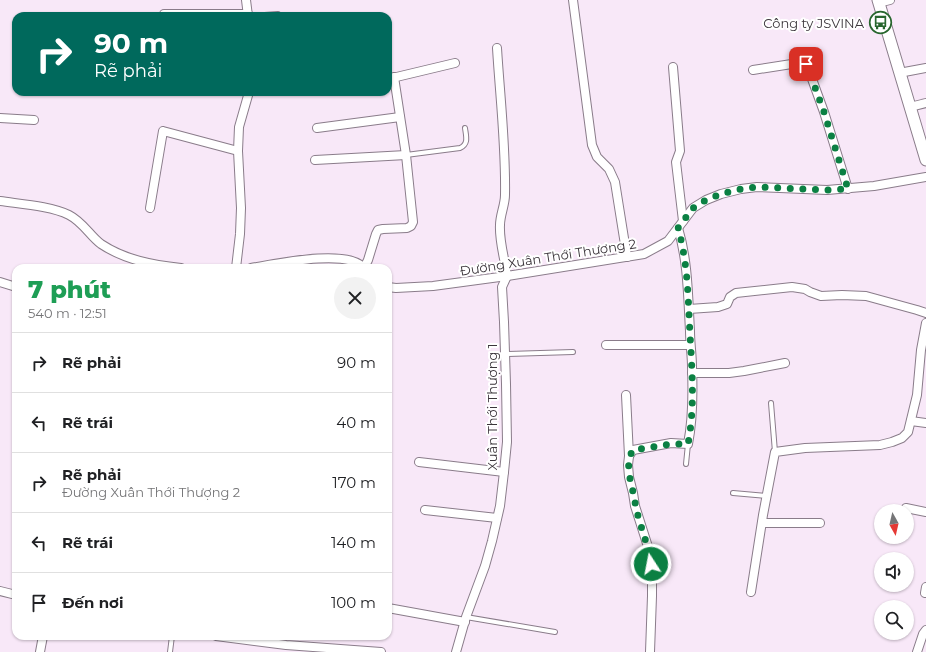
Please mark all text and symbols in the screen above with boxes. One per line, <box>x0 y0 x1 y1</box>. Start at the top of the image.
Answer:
bus stop icon: Công ty JSVINA <box>867 10 893 36</box>
place label: Công ty JSVINA <box>763 15 865 31</box>
text: 90 m <box>94 26 168 60</box>
icon: right <box>28 28 80 80</box>
pin <box>789 47 823 81</box>
icon: arrive <box>795 53 817 75</box>
text: Rẽ phải <box>94 60 162 82</box>
street label: Đường Xuân Thới Thượng 2 <box>459 235 637 279</box>
text: 7 phút <box>28 275 111 304</box>
button: close <box>334 277 376 319</box>
text: 540 m · 12:51 <box>28 305 107 321</box>
street label: Xuân Thới Thượng 1 <box>484 344 500 470</box>
icon: right <box>28 352 50 374</box>
text: Rẽ phải <box>62 353 121 372</box>
text: 90 m <box>337 353 376 372</box>
icon: left <box>28 412 50 434</box>
text: Rẽ trái <box>62 413 113 432</box>
text: 40 m <box>336 413 376 432</box>
text: Rẽ phải <box>62 465 121 484</box>
icon: right <box>28 472 50 494</box>
text: 170 m <box>332 473 376 492</box>
text: Đường Xuân Thới Thượng 2 <box>62 484 240 500</box>
north arrow <box>874 504 914 544</box>
map controls <box>874 504 914 640</box>
icon: left <box>28 532 50 554</box>
text: Rẽ trái <box>62 533 113 552</box>
text: 140 m <box>331 533 376 552</box>
position arrow <box>630 543 672 585</box>
button: sound <box>874 552 914 592</box>
icon: arrive <box>28 592 50 614</box>
text: Đến nơi <box>62 593 123 612</box>
text: 100 m <box>331 593 376 612</box>
button: search <box>874 600 914 640</box>

